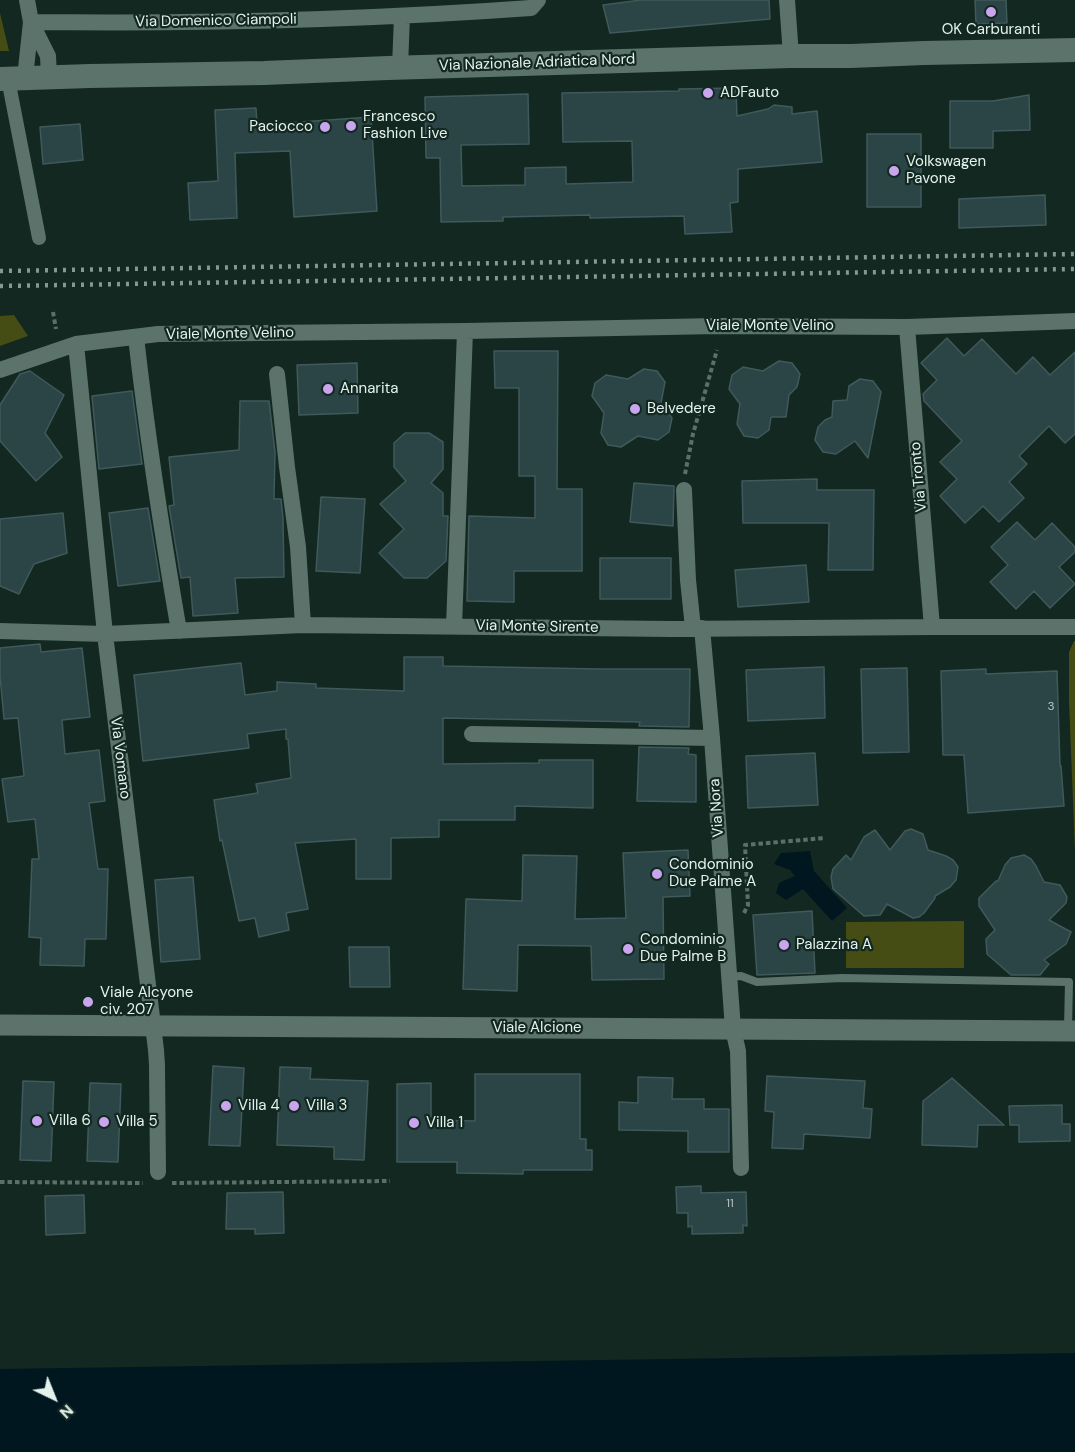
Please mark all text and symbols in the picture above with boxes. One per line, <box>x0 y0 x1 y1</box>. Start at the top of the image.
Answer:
marker: OK Carburanti <box>984 5 998 19</box>
street label: Via Domenico Ciampoli <box>135 11 297 31</box>
place label: OK Carburanti <box>942 21 1040 39</box>
street label: Via Nazionale Adriatica Nord <box>438 51 636 75</box>
place label: ADFauto <box>720 84 779 102</box>
marker: ADFauto <box>701 86 715 100</box>
place label: Francesco Fashion Live <box>363 108 447 143</box>
place label: Paciocco <box>249 118 313 136</box>
marker: Francesco Fashion Live <box>344 119 358 133</box>
marker: Paciocco <box>318 120 332 134</box>
place label: Volkswagen Pavone <box>906 153 986 188</box>
marker: Volkswagen Pavone <box>887 164 901 178</box>
street label: Viale Monte Velino <box>706 317 834 335</box>
street label: Viale Monte Velino <box>166 324 294 344</box>
place label: Annarita <box>340 380 399 398</box>
marker: Annarita <box>321 382 335 396</box>
place label: Belvedere <box>647 400 716 418</box>
marker: Belvedere <box>628 402 642 416</box>
street label: Via Tronto <box>907 441 931 513</box>
street label: Via Monte Sirente <box>475 617 599 637</box>
house number: 3 <box>1047 700 1055 714</box>
street label: Via Vomano <box>106 716 134 800</box>
street label: Via Nora <box>706 778 728 838</box>
place label: Condominio Due Palme A <box>669 856 756 891</box>
marker: Condominio Due Palme A <box>650 867 664 881</box>
place label: Condominio Due Palme B <box>640 931 726 966</box>
place label: Palazzina A <box>796 936 872 954</box>
marker: Palazzina A <box>777 938 791 952</box>
marker: Condominio Due Palme B <box>621 942 635 956</box>
place label: Viale Alcyone civ. 207 <box>100 984 193 1019</box>
marker: Viale Alcyone civ. 207 <box>81 995 95 1009</box>
street label: Viale Alcione <box>492 1019 582 1037</box>
place label: Villa 4 <box>238 1097 280 1115</box>
place label: Villa 3 <box>306 1097 347 1115</box>
marker: Villa 4 <box>219 1099 233 1113</box>
marker: Villa 3 <box>287 1099 301 1113</box>
place label: Villa 6 <box>49 1112 91 1130</box>
place label: Villa 5 <box>116 1113 158 1131</box>
marker: Villa 6 <box>30 1114 44 1128</box>
place label: Villa 1 <box>426 1114 463 1132</box>
marker: Villa 5 <box>97 1115 111 1129</box>
marker: Villa 1 <box>407 1116 421 1130</box>
house number: 11 <box>726 1197 734 1211</box>
north arrow <box>24 1368 84 1428</box>
text: N <box>55 1400 78 1423</box>

